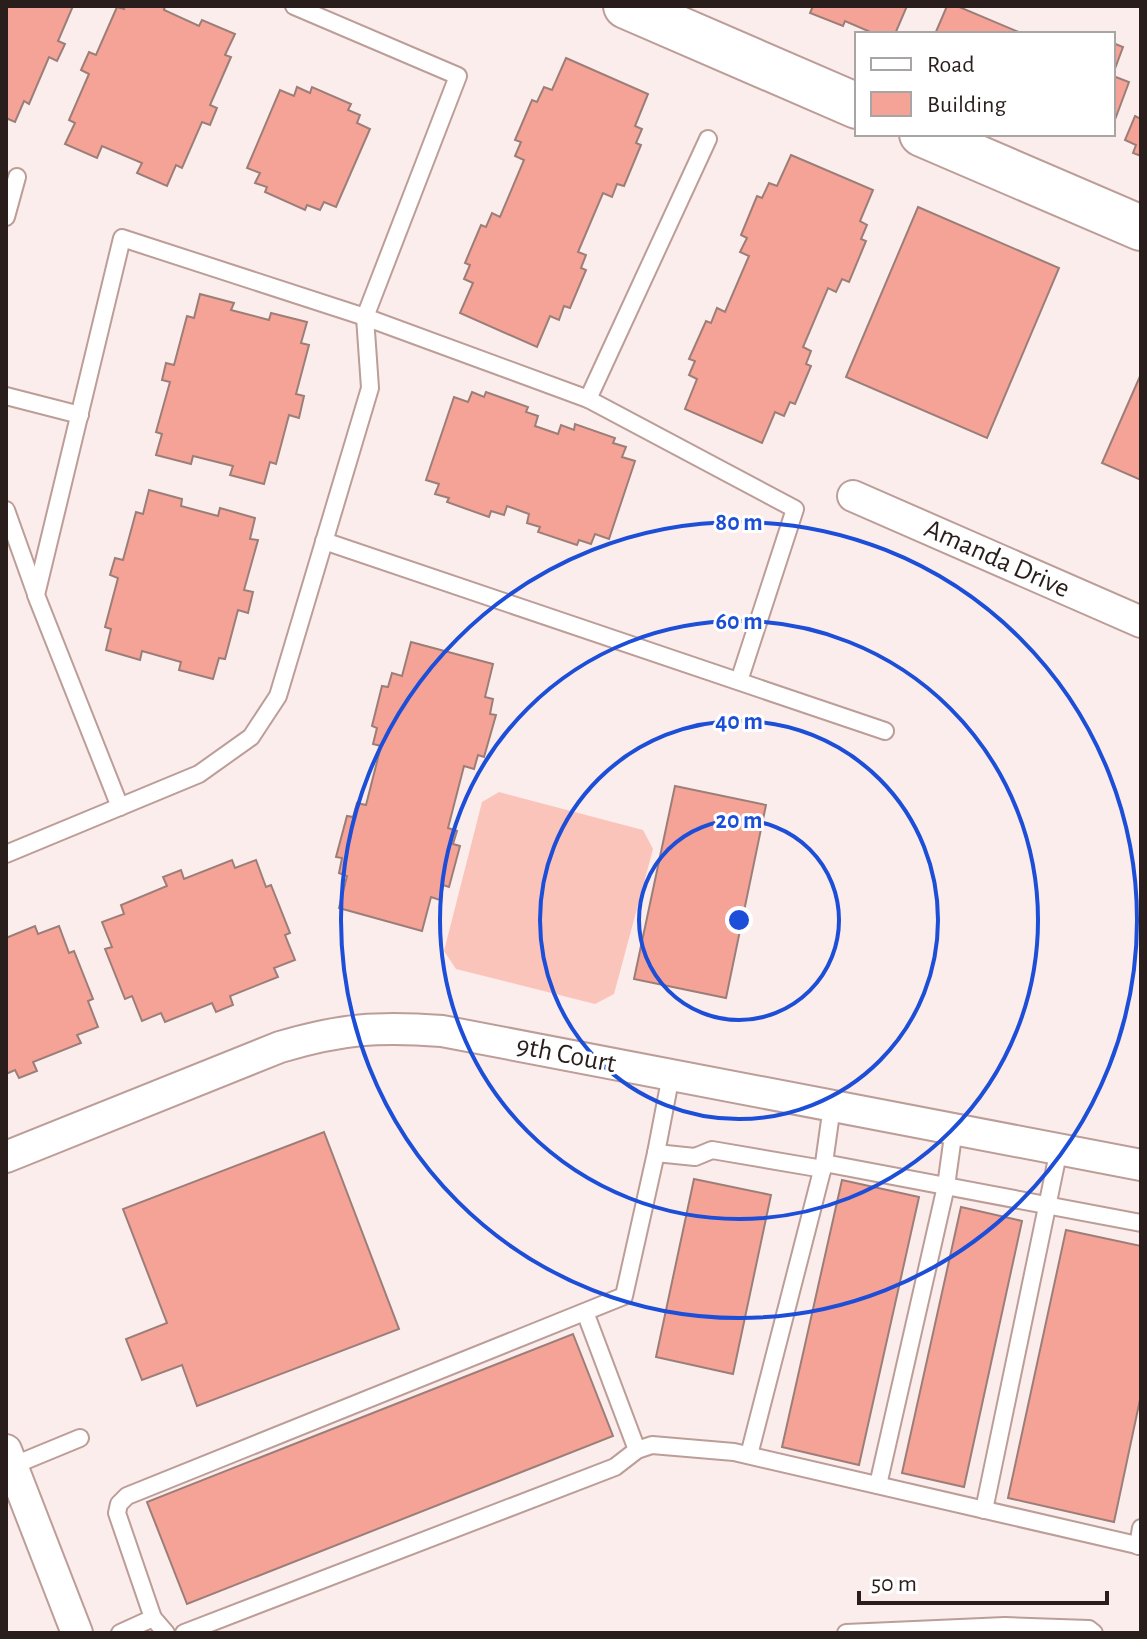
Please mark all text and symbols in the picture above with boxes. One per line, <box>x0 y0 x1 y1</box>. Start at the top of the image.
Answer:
legend <box>855 32 1115 136</box>
text: Road <box>927 53 975 77</box>
text: Building <box>927 93 1006 117</box>
text: 80 m <box>715 511 763 535</box>
street label: Amanda Drive <box>920 515 1074 603</box>
text: 60 m <box>715 610 763 634</box>
text: 40 m <box>715 710 763 734</box>
text: 20 m <box>716 809 762 833</box>
centre of rings <box>725 906 753 934</box>
street label: 9th Court <box>514 1032 618 1078</box>
scale bar <box>859 1555 1107 1605</box>
text: 50 m <box>871 1572 917 1596</box>

